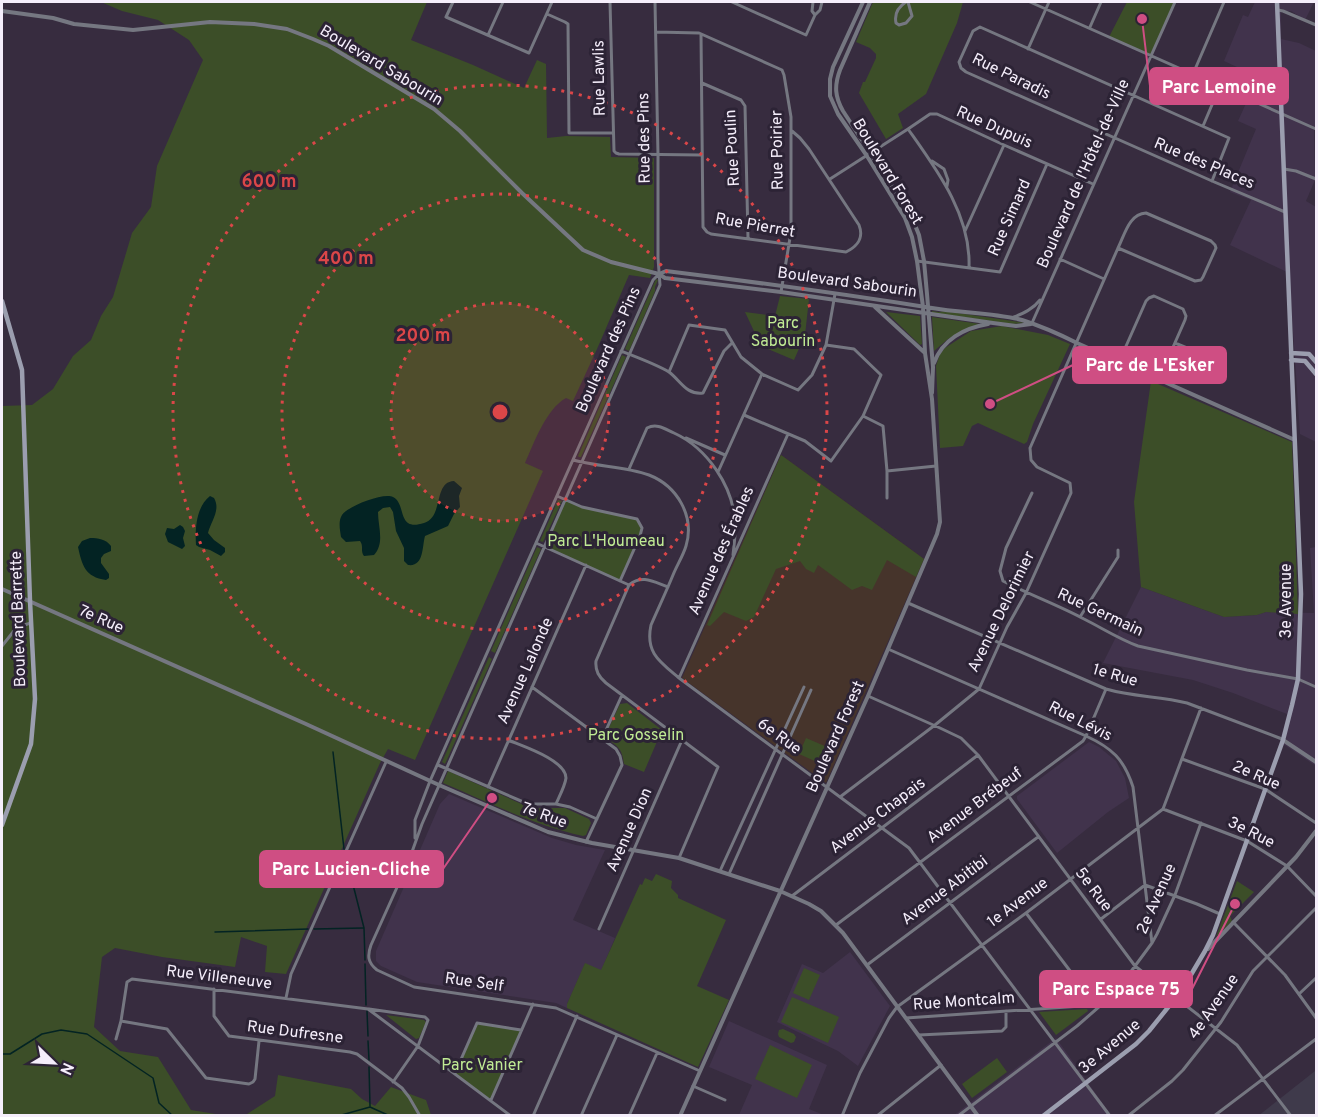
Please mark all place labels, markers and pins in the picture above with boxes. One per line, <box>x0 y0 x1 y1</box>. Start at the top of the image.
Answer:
callout: Parc Lemoine <box>1150 68 1288 104</box>
callout: Parc de L'Esker <box>1073 347 1226 383</box>
centre of rings <box>490 402 510 422</box>
callout: Parc Lucien-Cliche <box>260 851 443 887</box>
callout: Parc Espace 75 <box>1040 971 1192 1007</box>

